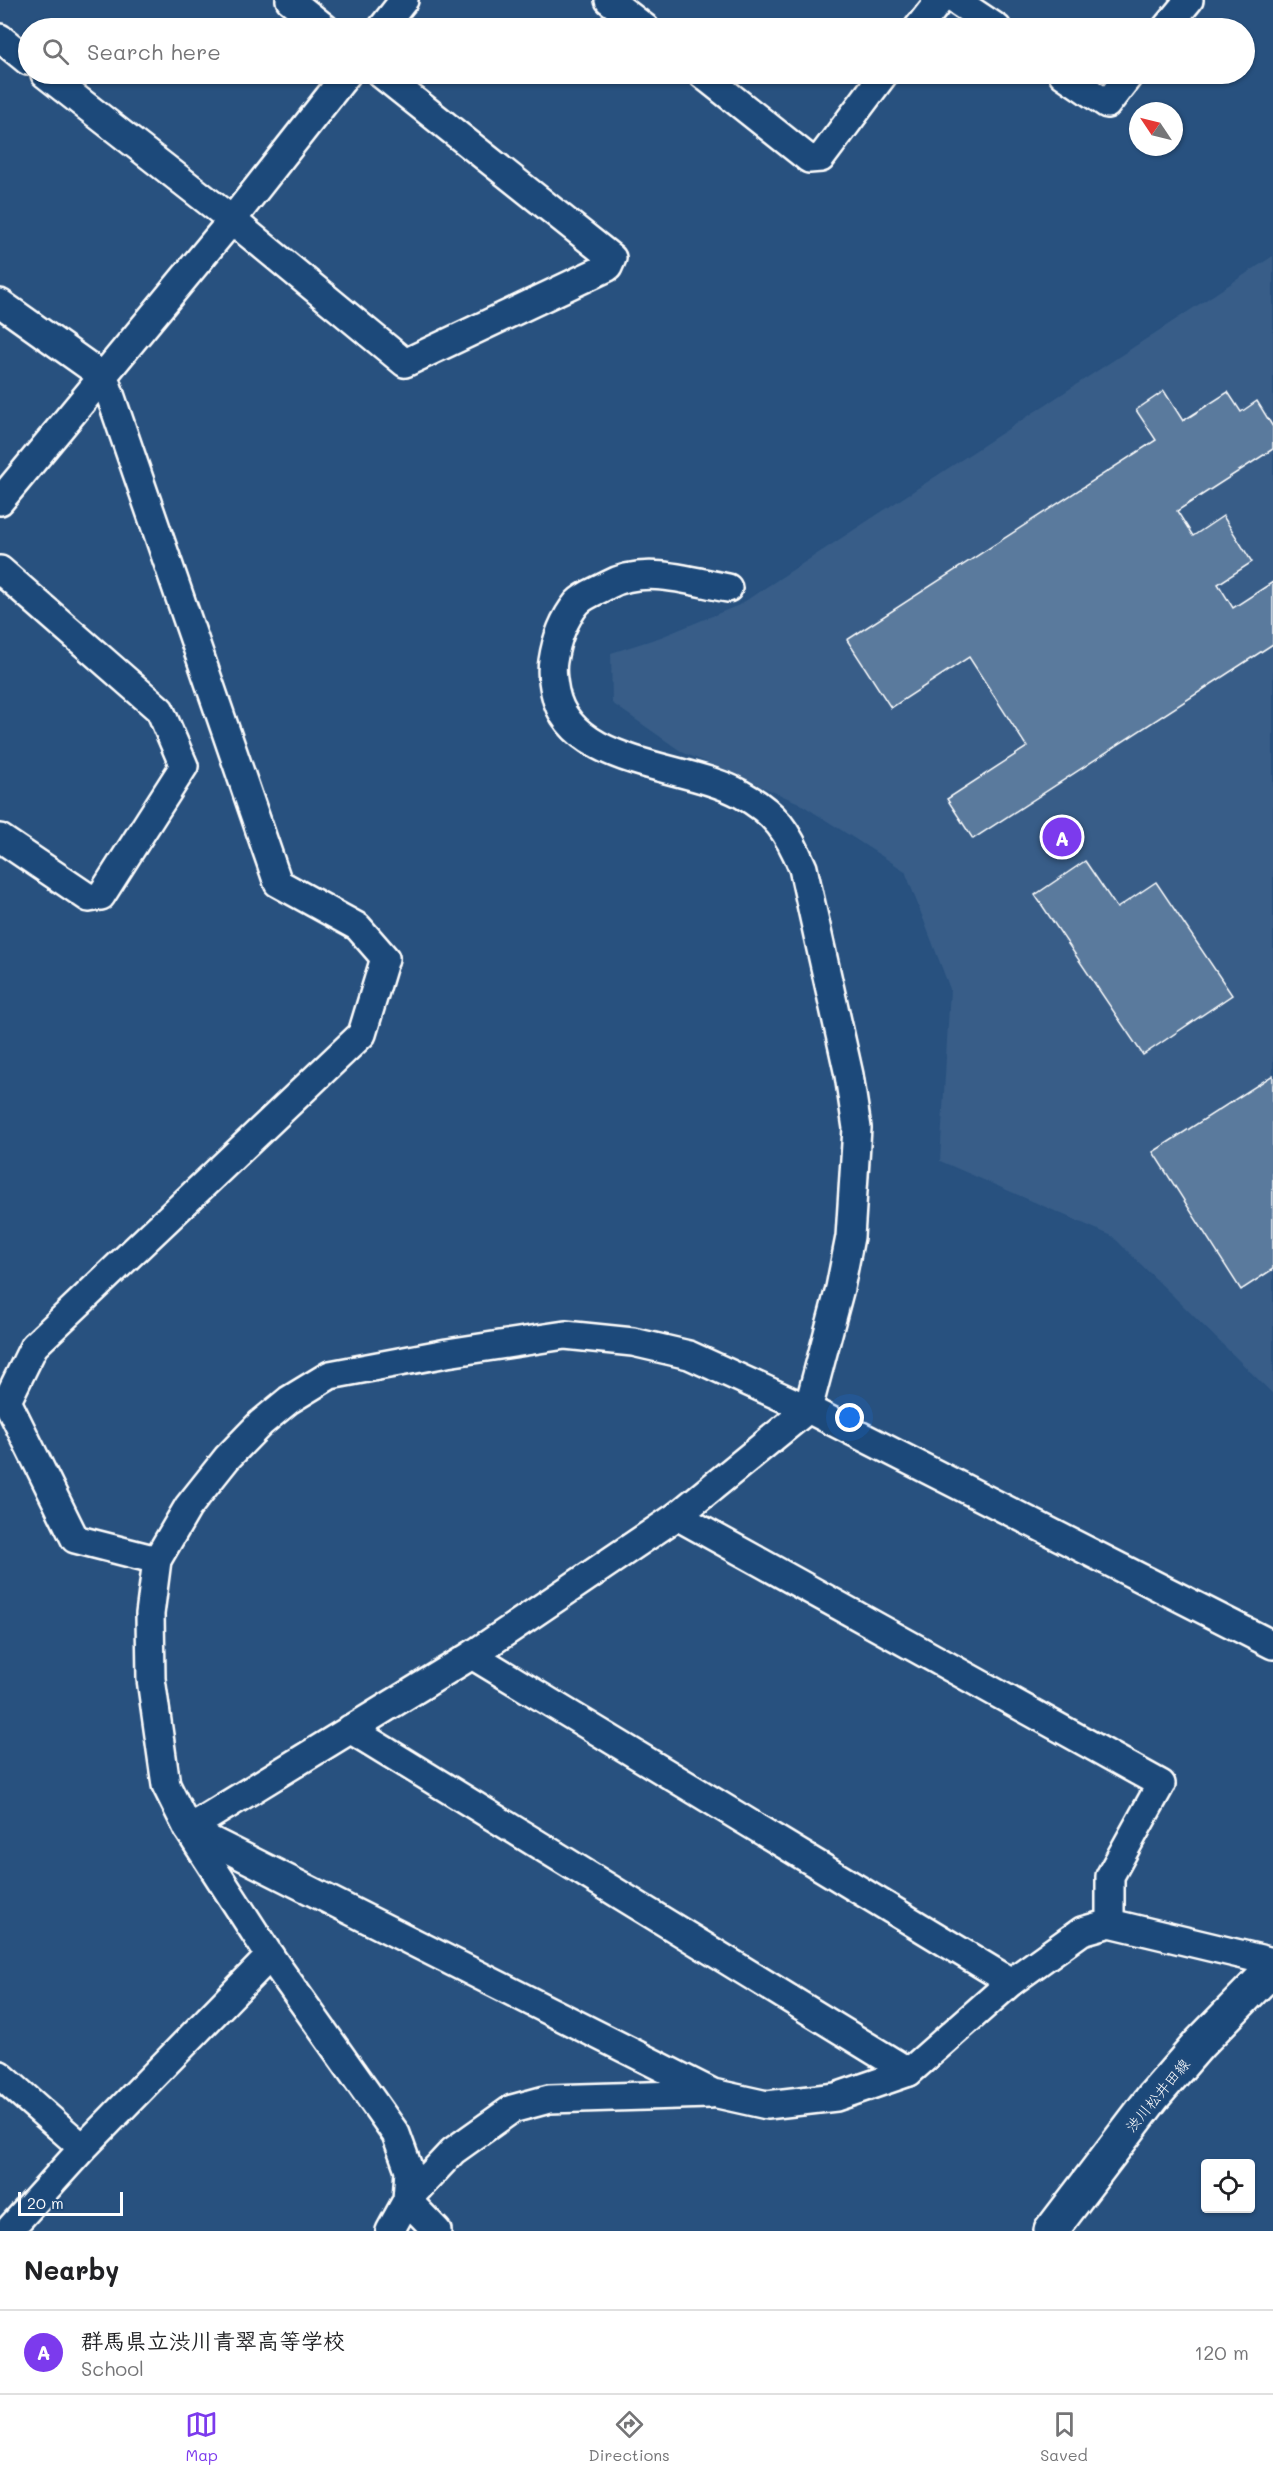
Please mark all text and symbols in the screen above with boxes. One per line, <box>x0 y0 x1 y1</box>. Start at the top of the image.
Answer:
search box <box>18 18 1255 84</box>
icon: search <box>39 35 72 68</box>
text: Search here <box>87 37 221 66</box>
north arrow <box>1129 102 1183 156</box>
pin: A <box>1042 814 1082 860</box>
your location <box>835 1403 864 1432</box>
street label: 渋川松井田線 <box>1120 2054 1194 2136</box>
map controls <box>1201 2159 1255 2213</box>
button: locate <box>1201 2159 1255 2213</box>
scale bar <box>18 2189 123 2216</box>
text: 20 m <box>27 2192 64 2213</box>
text: Nearby <box>24 2253 119 2287</box>
text: 群馬県立渋川青翠高等学校 <box>81 2326 345 2355</box>
text: A <box>37 2339 50 2365</box>
text: 120 m <box>1194 2339 1249 2365</box>
text: School <box>81 2355 144 2381</box>
tab: Map <box>185 2408 218 2465</box>
tab: Directions <box>589 2408 670 2465</box>
tab: Saved <box>1040 2408 1088 2465</box>

